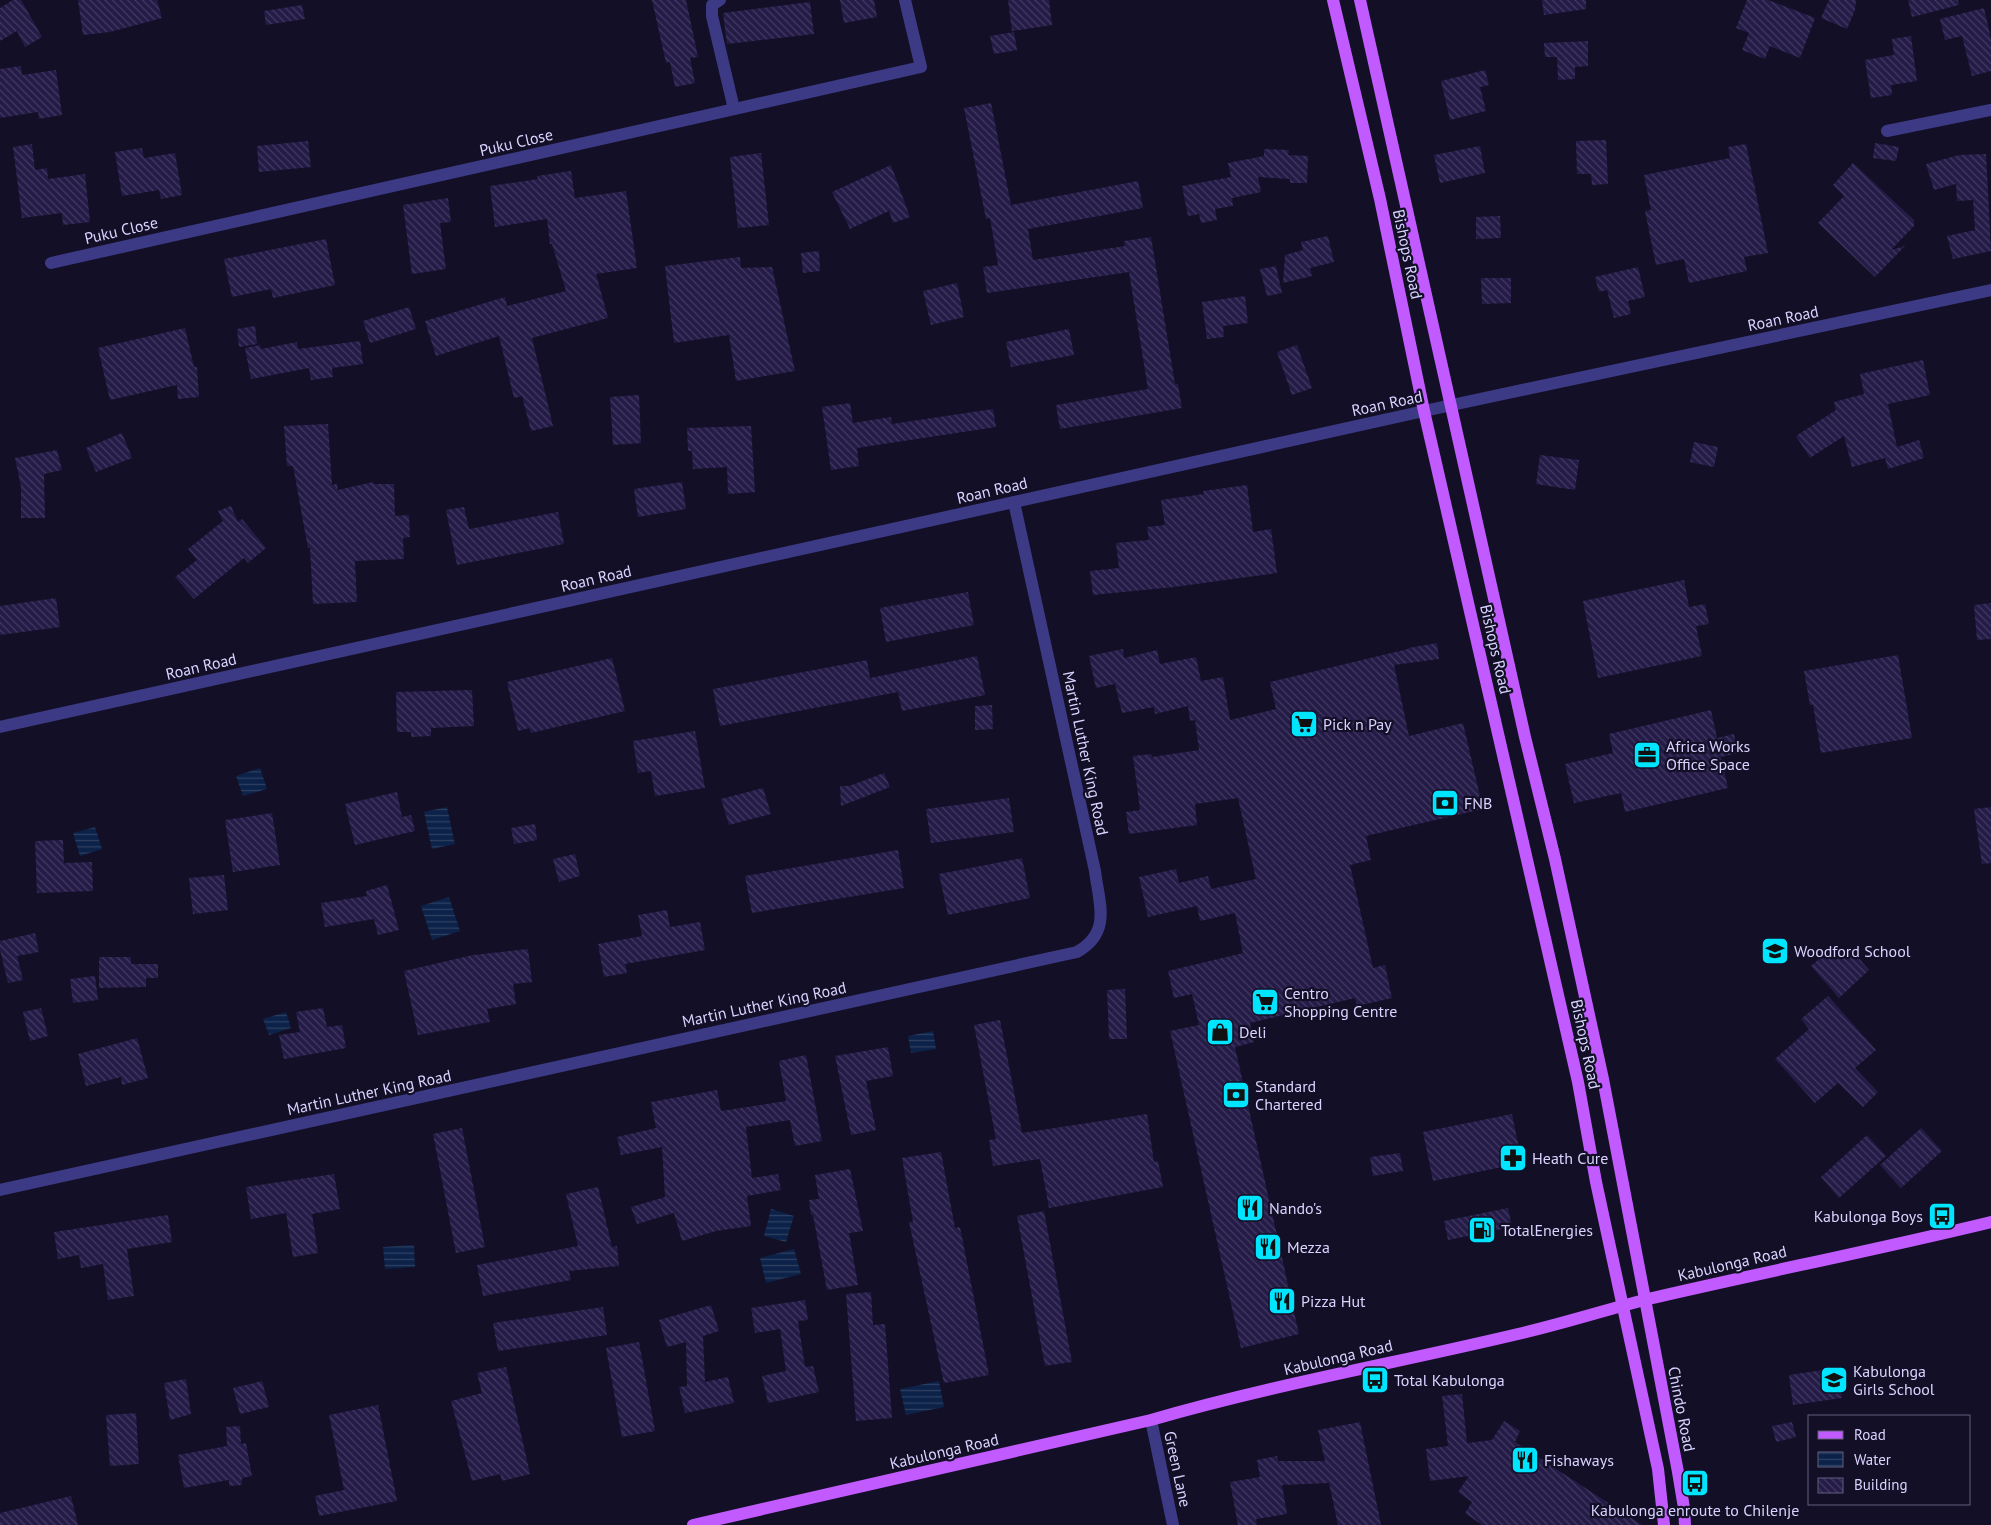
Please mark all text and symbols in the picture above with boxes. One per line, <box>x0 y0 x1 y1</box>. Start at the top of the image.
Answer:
street label: Puku Close <box>477 124 555 160</box>
street label: Bishops Road <box>1389 207 1427 301</box>
street label: Puku Close <box>82 212 160 248</box>
street label: Roan Road <box>1746 301 1820 335</box>
street label: Roan Road <box>1350 386 1424 420</box>
street label: Roan Road <box>955 472 1029 508</box>
street label: Roan Road <box>559 560 633 596</box>
street label: Bishops Road <box>1476 602 1516 696</box>
street label: Roan Road <box>164 648 238 684</box>
street label: Martin Luther King Road <box>1059 669 1113 837</box>
supermarket icon: Pick n Pay <box>1289 709 1319 739</box>
place label: Pick n Pay <box>1323 714 1392 734</box>
place label: Africa Works Office Space <box>1666 736 1751 774</box>
office icon: Africa Works Office Space <box>1632 740 1662 770</box>
bank icon: FNB <box>1430 788 1460 818</box>
place label: FNB <box>1464 793 1492 813</box>
school or university icon: Woodford School <box>1760 936 1790 966</box>
place label: Woodford School <box>1794 941 1911 961</box>
street label: Martin Luther King Road <box>680 977 848 1031</box>
place label: Centro Shopping Centre <box>1284 983 1398 1021</box>
supermarket icon: Centro Shopping Centre <box>1250 987 1280 1017</box>
street label: Bishops Road <box>1567 997 1605 1091</box>
shop icon: Deli <box>1205 1017 1235 1047</box>
place label: Deli <box>1239 1022 1267 1042</box>
street label: Martin Luther King Road <box>285 1065 453 1119</box>
place label: Standard Chartered <box>1255 1076 1322 1114</box>
bank icon: Standard Chartered <box>1221 1080 1251 1110</box>
pharmacy icon: Heath Cure <box>1498 1143 1528 1173</box>
place label: Heath Cure <box>1532 1148 1608 1168</box>
restaurant icon: Nando's <box>1235 1193 1265 1223</box>
place label: Nando's <box>1269 1198 1322 1218</box>
bus stop icon: Kabulonga Boys <box>1927 1201 1957 1231</box>
place label: Kabulonga Boys <box>1814 1206 1923 1226</box>
fuel station icon: TotalEnergies <box>1467 1215 1497 1245</box>
place label: TotalEnergies <box>1501 1220 1593 1240</box>
restaurant icon: Mezza <box>1253 1232 1283 1262</box>
place label: Mezza <box>1287 1237 1330 1257</box>
street label: Kabulonga Road <box>1676 1241 1788 1285</box>
restaurant icon: Pizza Hut <box>1267 1286 1297 1316</box>
place label: Pizza Hut <box>1301 1291 1366 1311</box>
street label: Kabulonga Road <box>1282 1335 1394 1379</box>
place label: Kabulonga Girls School <box>1853 1361 1935 1399</box>
bus stop icon: Total Kabulonga <box>1360 1365 1390 1395</box>
street label: Chindo Road <box>1664 1365 1700 1453</box>
school or university icon: Kabulonga Girls School <box>1819 1365 1849 1395</box>
place label: Total Kabulonga <box>1394 1370 1505 1390</box>
legend <box>1808 1415 1971 1505</box>
text: Road <box>1854 1425 1886 1444</box>
street label: Kabulonga Road <box>888 1429 1000 1473</box>
street label: Green Lane <box>1160 1429 1196 1509</box>
restaurant icon: Fishaways <box>1510 1445 1540 1475</box>
place label: Fishaways <box>1544 1450 1614 1470</box>
text: Water <box>1854 1450 1891 1469</box>
bus stop icon: Kabulonga enroute to Chilenje <box>1680 1468 1710 1498</box>
text: Building <box>1854 1475 1908 1494</box>
place label: Kabulonga enroute to Chilenje <box>1591 1500 1799 1520</box>

